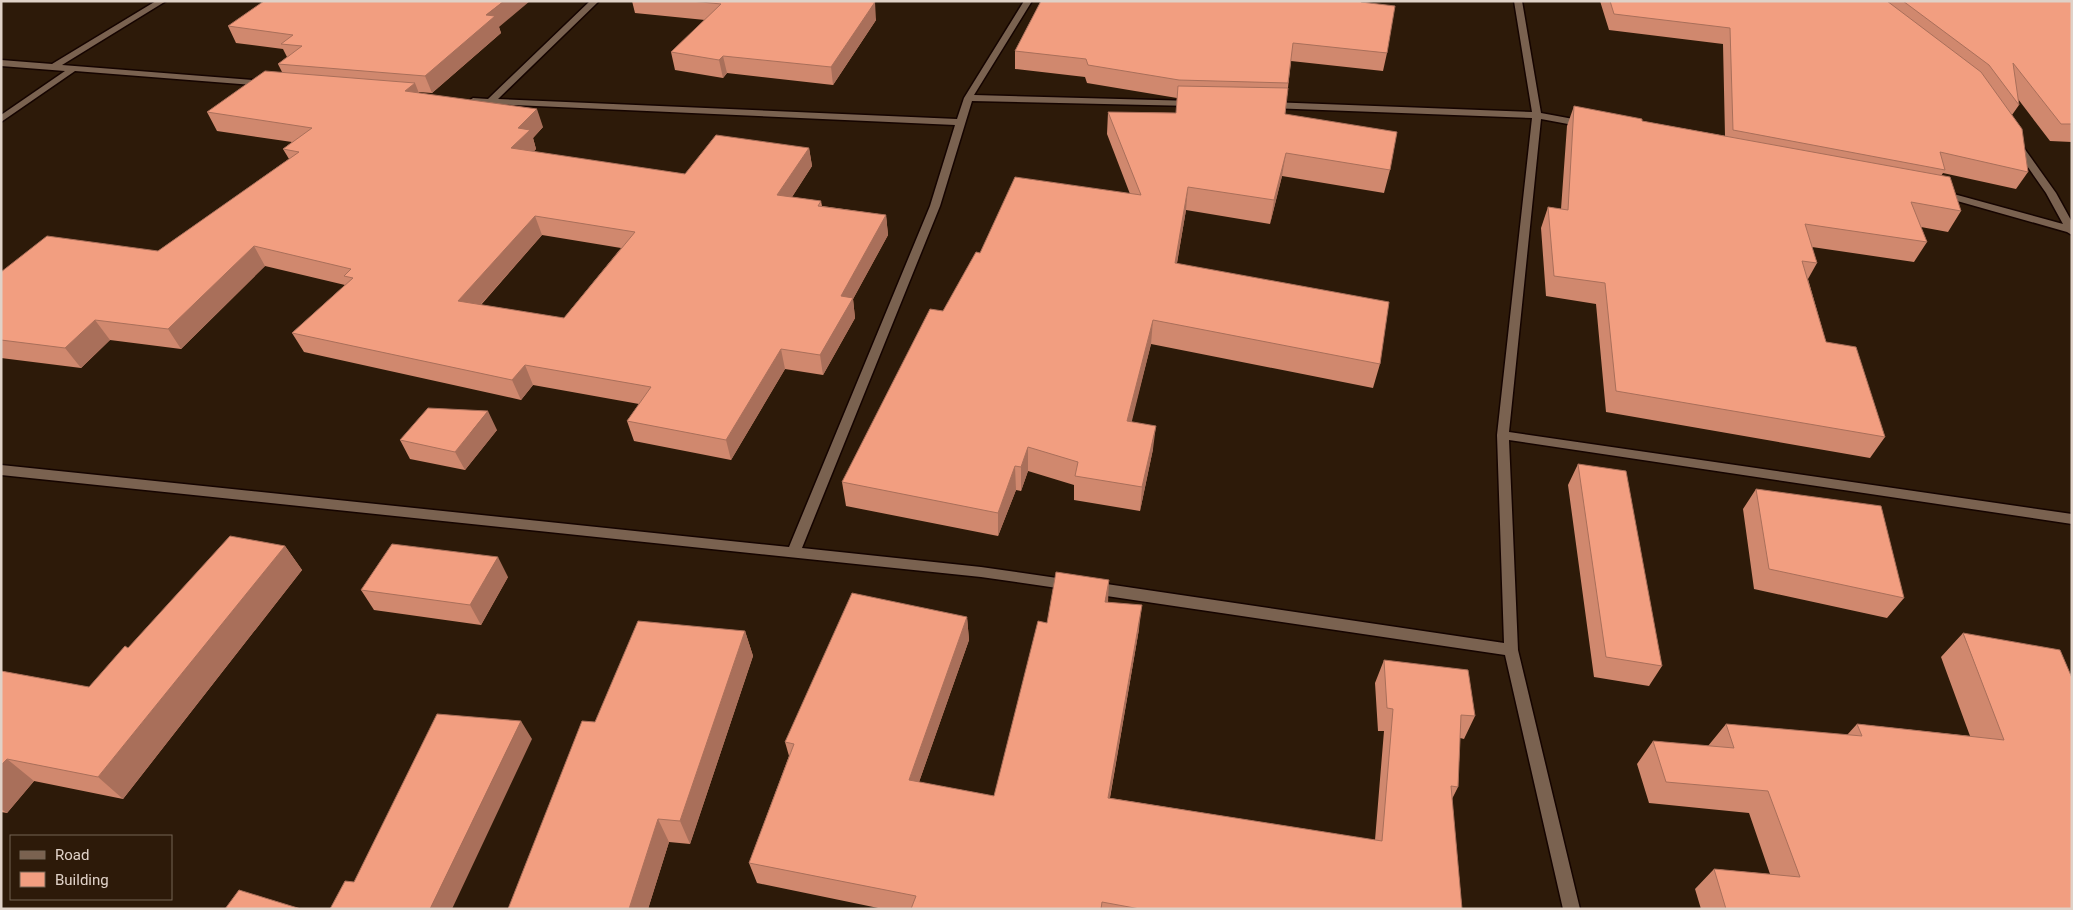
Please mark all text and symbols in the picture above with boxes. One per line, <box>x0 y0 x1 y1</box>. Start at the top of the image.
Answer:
legend <box>10 835 172 900</box>
text: Road <box>55 846 89 864</box>
text: Building <box>55 871 109 889</box>

